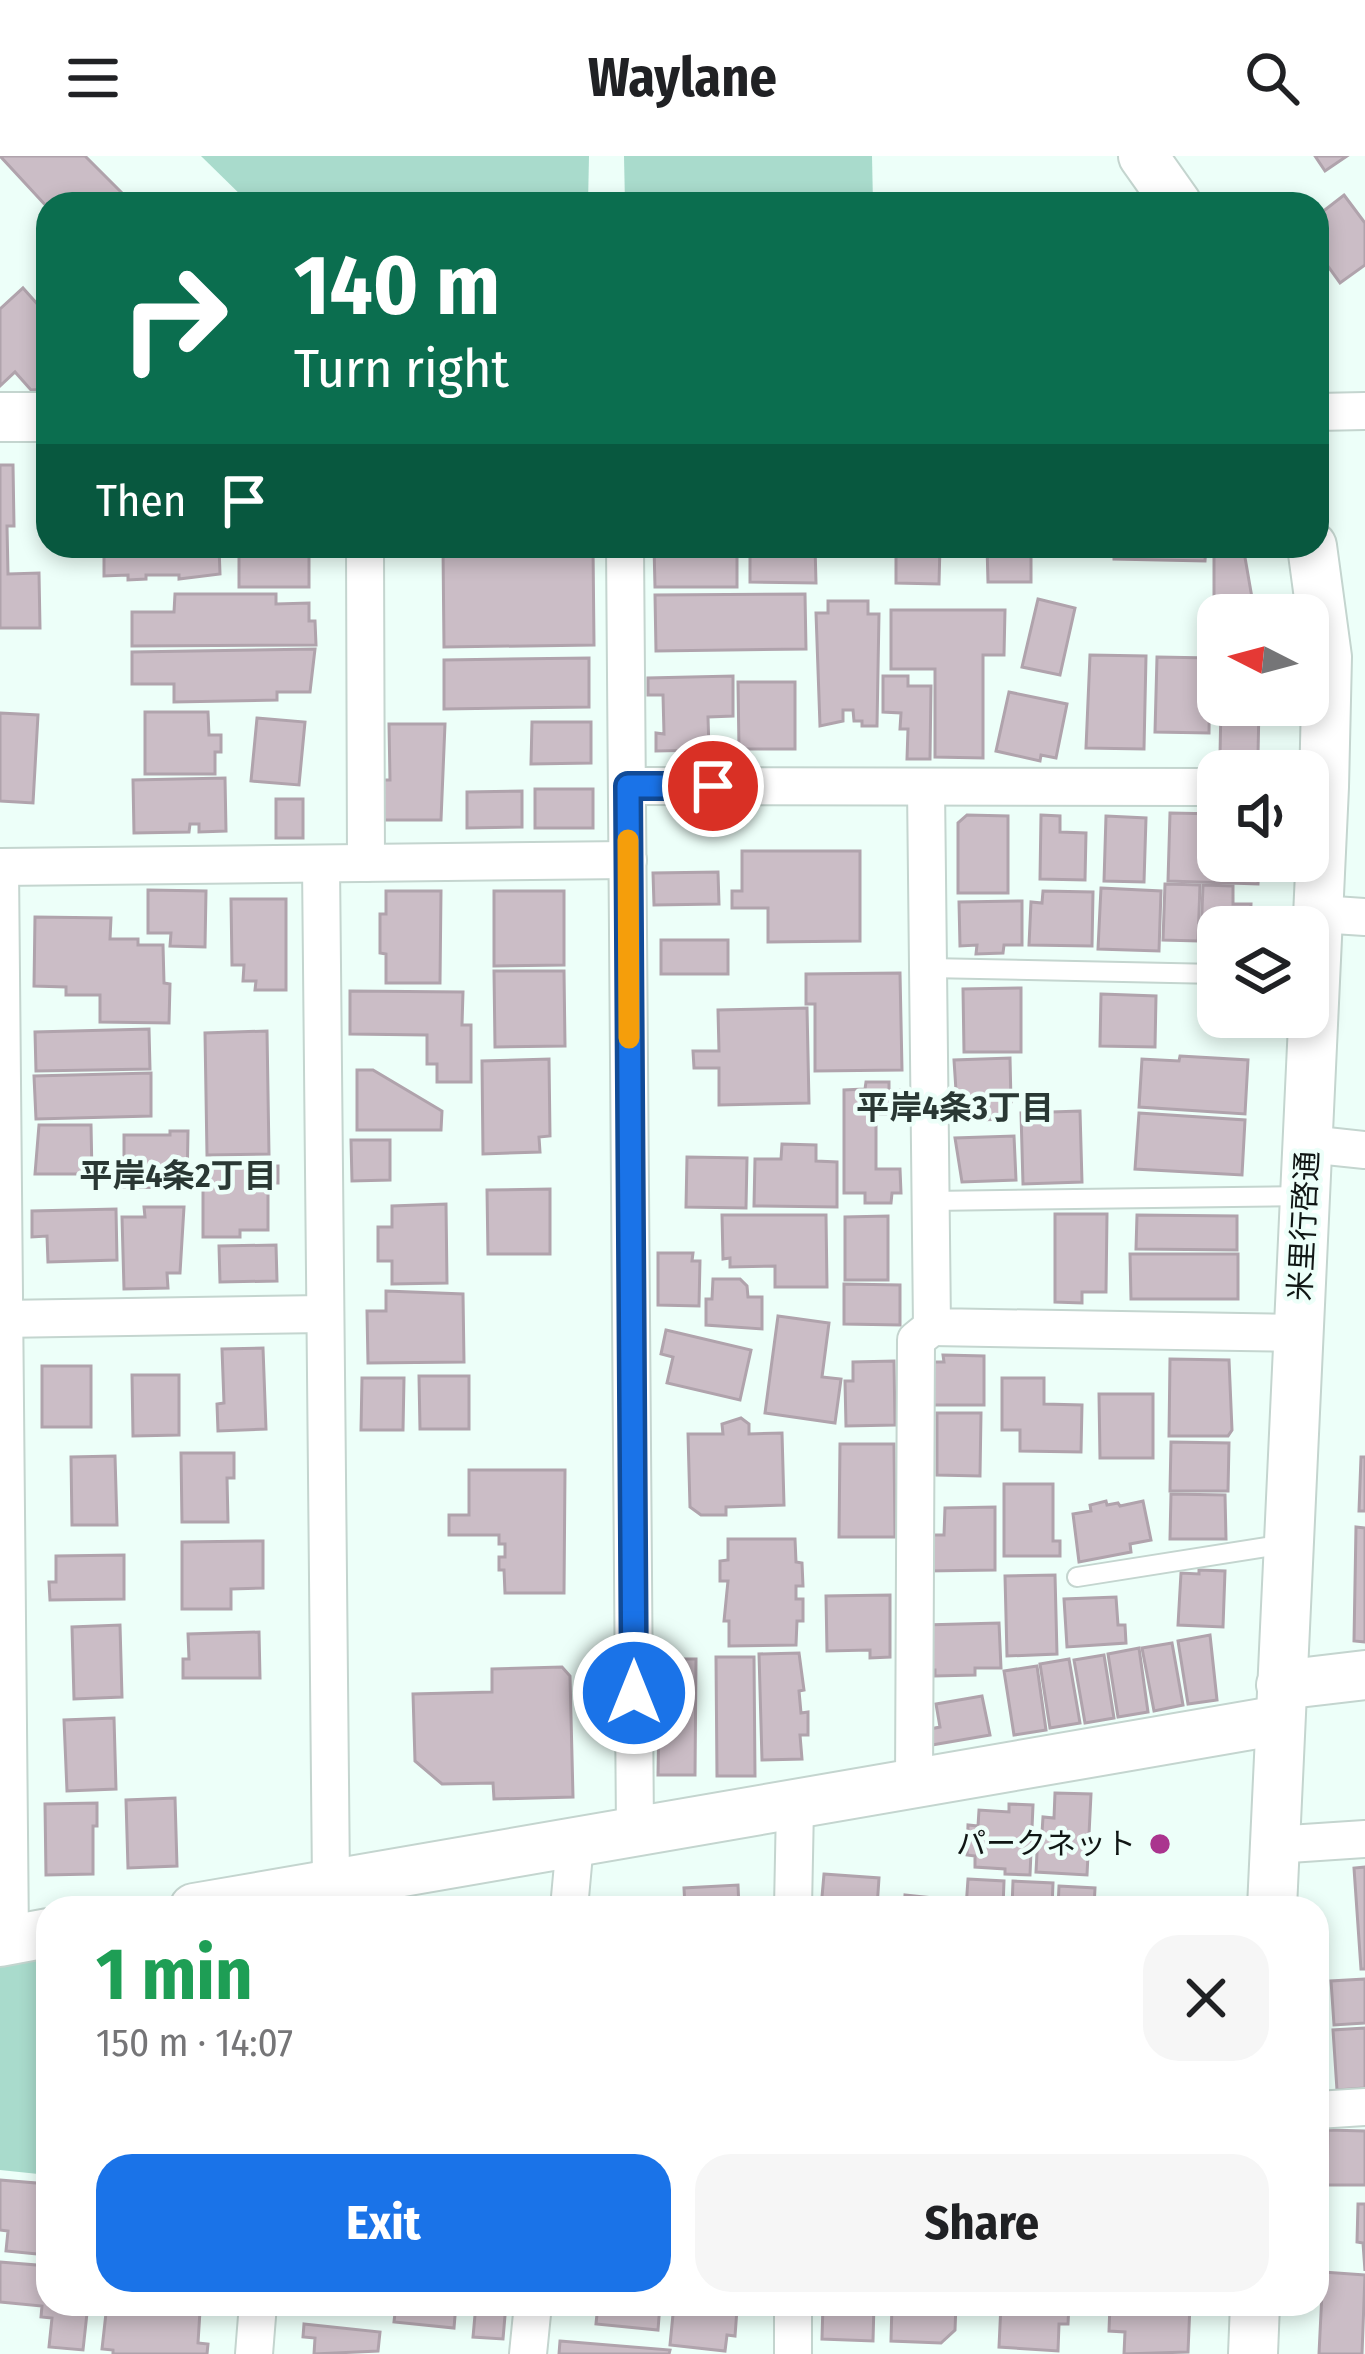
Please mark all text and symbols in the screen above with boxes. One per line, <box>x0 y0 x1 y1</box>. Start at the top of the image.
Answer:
icon: menu <box>60 45 126 111</box>
icon: search <box>1239 45 1305 111</box>
text: Waylane <box>588 46 777 110</box>
text: 140 m <box>294 235 500 336</box>
icon: right <box>96 240 252 396</box>
text: Turn right <box>294 337 509 401</box>
icon: arrive <box>211 468 277 534</box>
text: Then <box>96 474 187 528</box>
north arrow <box>1197 594 1329 726</box>
map controls <box>1197 594 1329 1038</box>
pin <box>662 735 764 837</box>
button: sound <box>1197 750 1329 882</box>
icon: arrive <box>680 753 746 819</box>
button: layers <box>1197 906 1329 1038</box>
district label: 平岸4条3丁目 <box>856 1088 1054 1128</box>
street label: 米里行啓通 <box>1282 1150 1326 1302</box>
district label: 平岸4条2丁目 <box>79 1156 277 1196</box>
position arrow <box>571 1630 697 1756</box>
place label: パークネット <box>956 1826 1136 1862</box>
marker: パークネット <box>1147 1831 1173 1857</box>
text: 1 min <box>96 1932 253 2018</box>
button: close <box>1143 1935 1269 2061</box>
text: 150 m · 14:07 <box>96 2020 293 2066</box>
button: Exit <box>96 2154 671 2292</box>
button: Share <box>695 2154 1269 2292</box>

